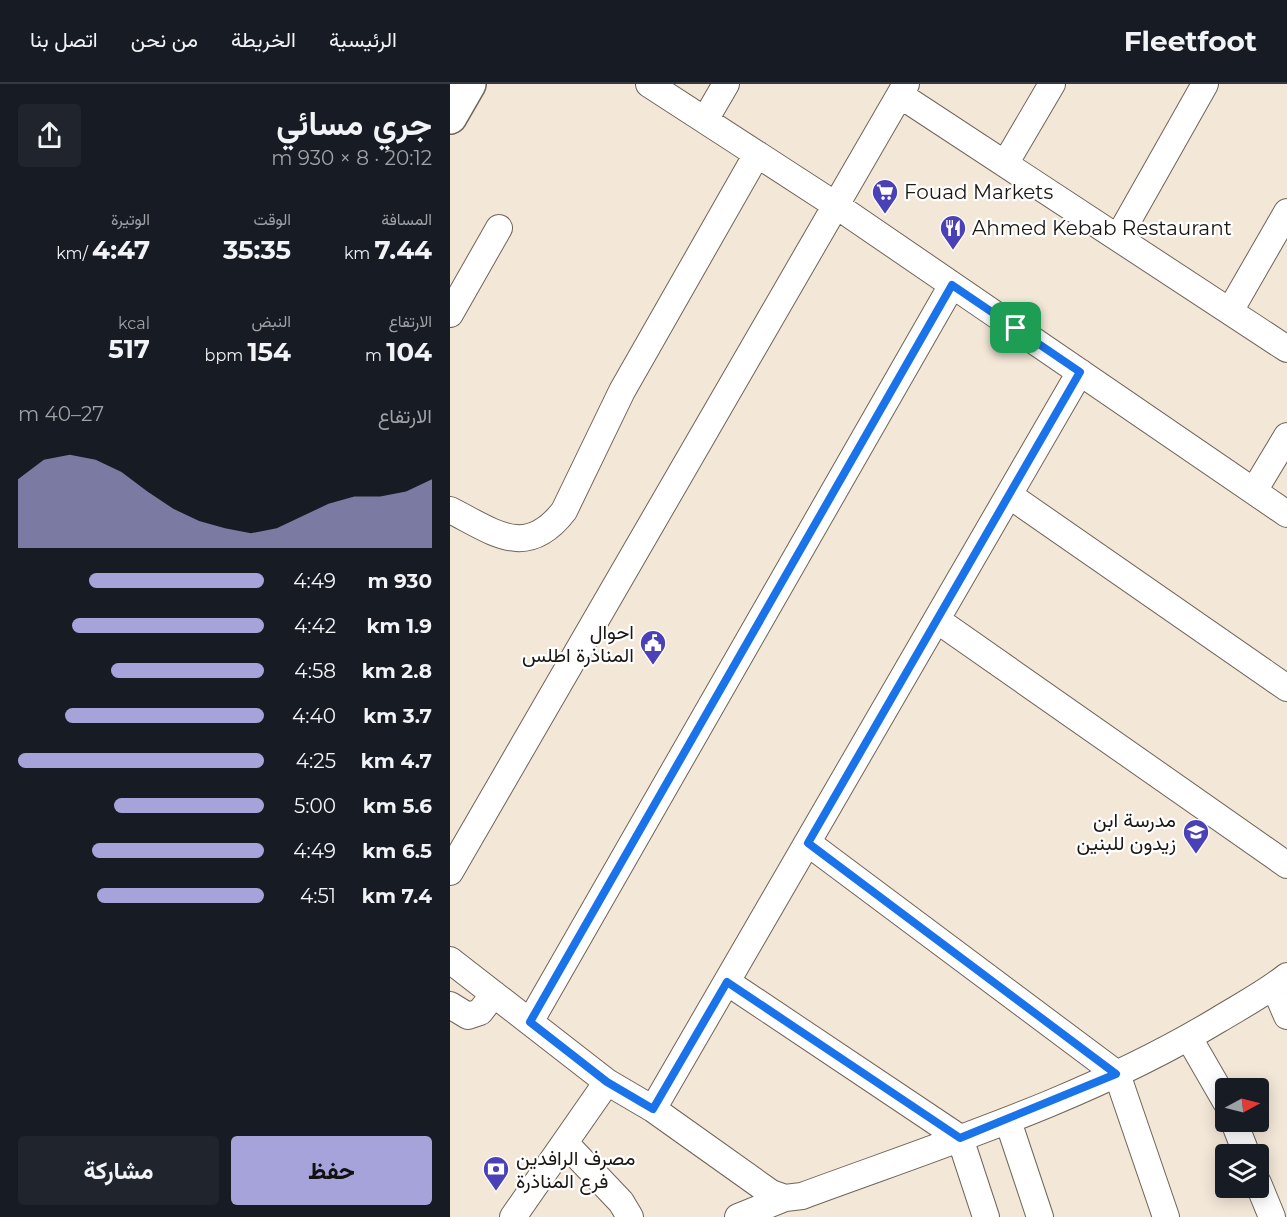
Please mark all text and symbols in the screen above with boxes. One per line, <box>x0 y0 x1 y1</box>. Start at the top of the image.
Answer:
text: Fleetfoot <box>1124 24 1257 58</box>
text: اتصل بنا <box>30 27 98 52</box>
text: من نحن <box>131 27 198 52</box>
text: الخريطة <box>231 27 296 52</box>
text: الرئيسية <box>329 27 397 52</box>
text: جري مسائي <box>276 103 432 143</box>
button: share <box>18 104 81 167</box>
text: 20:12 · 8 × 930 m <box>271 146 432 170</box>
supermarket icon: Fouad Markets <box>870 177 900 215</box>
place label: Fouad Markets <box>904 180 1053 204</box>
text: الوتيرة <box>111 210 150 229</box>
text: الوقت <box>253 210 291 229</box>
text: المسافة <box>381 210 432 229</box>
restaurant icon: Ahmed Kebab Restaurant <box>938 213 968 251</box>
place label: Ahmed Kebab Restaurant <box>972 216 1232 240</box>
text: 4:47 <box>92 234 150 266</box>
text: 35:35 <box>223 234 291 266</box>
text: 7.44 <box>375 234 432 266</box>
text: /km <box>56 244 92 263</box>
text: km <box>344 244 375 263</box>
pin <box>990 302 1041 353</box>
icon: arrive <box>999 311 1032 344</box>
text: النبض <box>251 312 291 331</box>
text: الارتفاع <box>389 312 432 331</box>
text: kcal <box>118 314 150 333</box>
text: 517 <box>108 333 150 365</box>
text: 154 <box>247 336 291 368</box>
text: 104 <box>386 336 432 368</box>
text: bpm <box>205 346 247 365</box>
text: m <box>365 346 386 365</box>
text: 27–40 m <box>18 402 104 426</box>
text: الارتفاع <box>378 404 432 428</box>
text: 4:49 <box>293 569 336 593</box>
text: 930 m <box>367 569 432 593</box>
text: 4:42 <box>294 614 336 638</box>
text: 1.9 km <box>366 614 432 638</box>
place label: احوال المناذرة اطلس <box>522 620 634 668</box>
public building icon: احوال المناذرة اطلس <box>638 628 668 666</box>
text: 4:58 <box>294 659 336 683</box>
text: 2.8 km <box>362 659 432 683</box>
text: 4:40 <box>292 704 336 728</box>
text: 3.7 km <box>363 704 432 728</box>
text: 4:25 <box>296 749 336 773</box>
text: 4.7 km <box>361 749 432 773</box>
text: 5:00 <box>294 794 336 818</box>
text: 5.6 km <box>363 794 432 818</box>
place label: مدرسة ابن زيدون للبنين <box>1076 808 1176 856</box>
school or university icon: مدرسة ابن زيدون للبنين <box>1181 817 1211 855</box>
text: 4:49 <box>293 839 336 863</box>
text: 6.5 km <box>362 839 432 863</box>
text: 4:51 <box>300 884 336 908</box>
text: 7.4 km <box>362 884 432 908</box>
north arrow <box>1215 1078 1269 1132</box>
map controls <box>1215 1078 1269 1198</box>
button: مشاركة <box>18 1136 219 1205</box>
button: حفظ <box>231 1136 432 1205</box>
button: layers <box>1215 1144 1269 1198</box>
place label: مصرف الرافدين فرع المناذرة <box>516 1146 635 1195</box>
bank icon: مصرف الرافدين فرع المناذرة <box>481 1154 511 1192</box>

